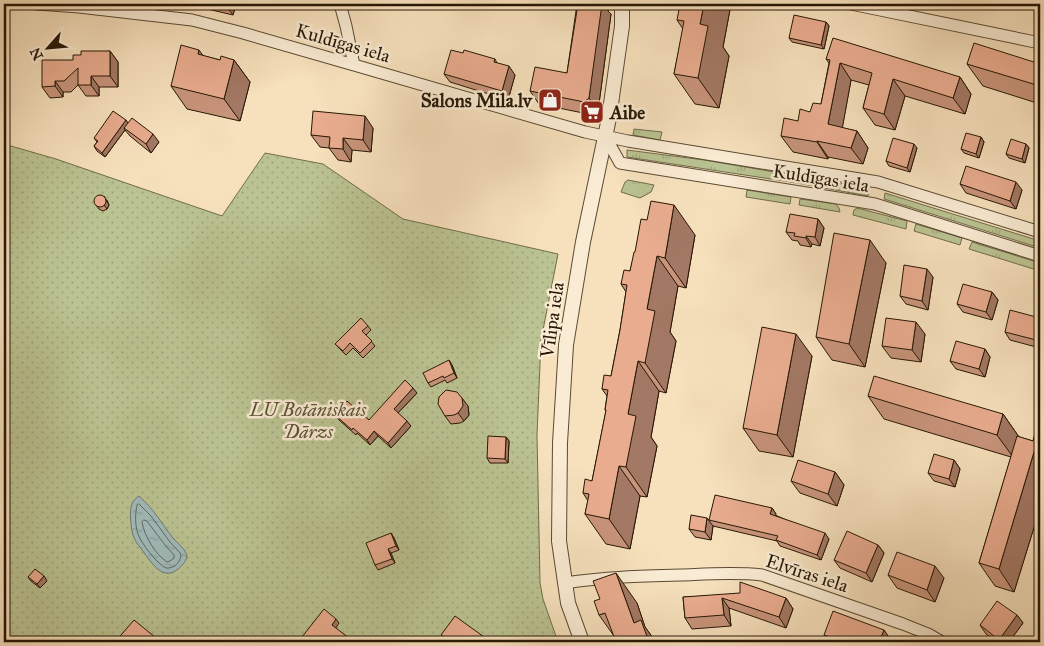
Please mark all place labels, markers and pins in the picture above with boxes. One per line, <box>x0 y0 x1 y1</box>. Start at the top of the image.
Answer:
shop icon: Salons Mila.lv <box>537 87 563 113</box>
place label: Salons Mila.lv <box>421 89 533 112</box>
supermarket icon: Aibe <box>579 99 605 125</box>
place label: Aibe <box>608 101 645 124</box>

